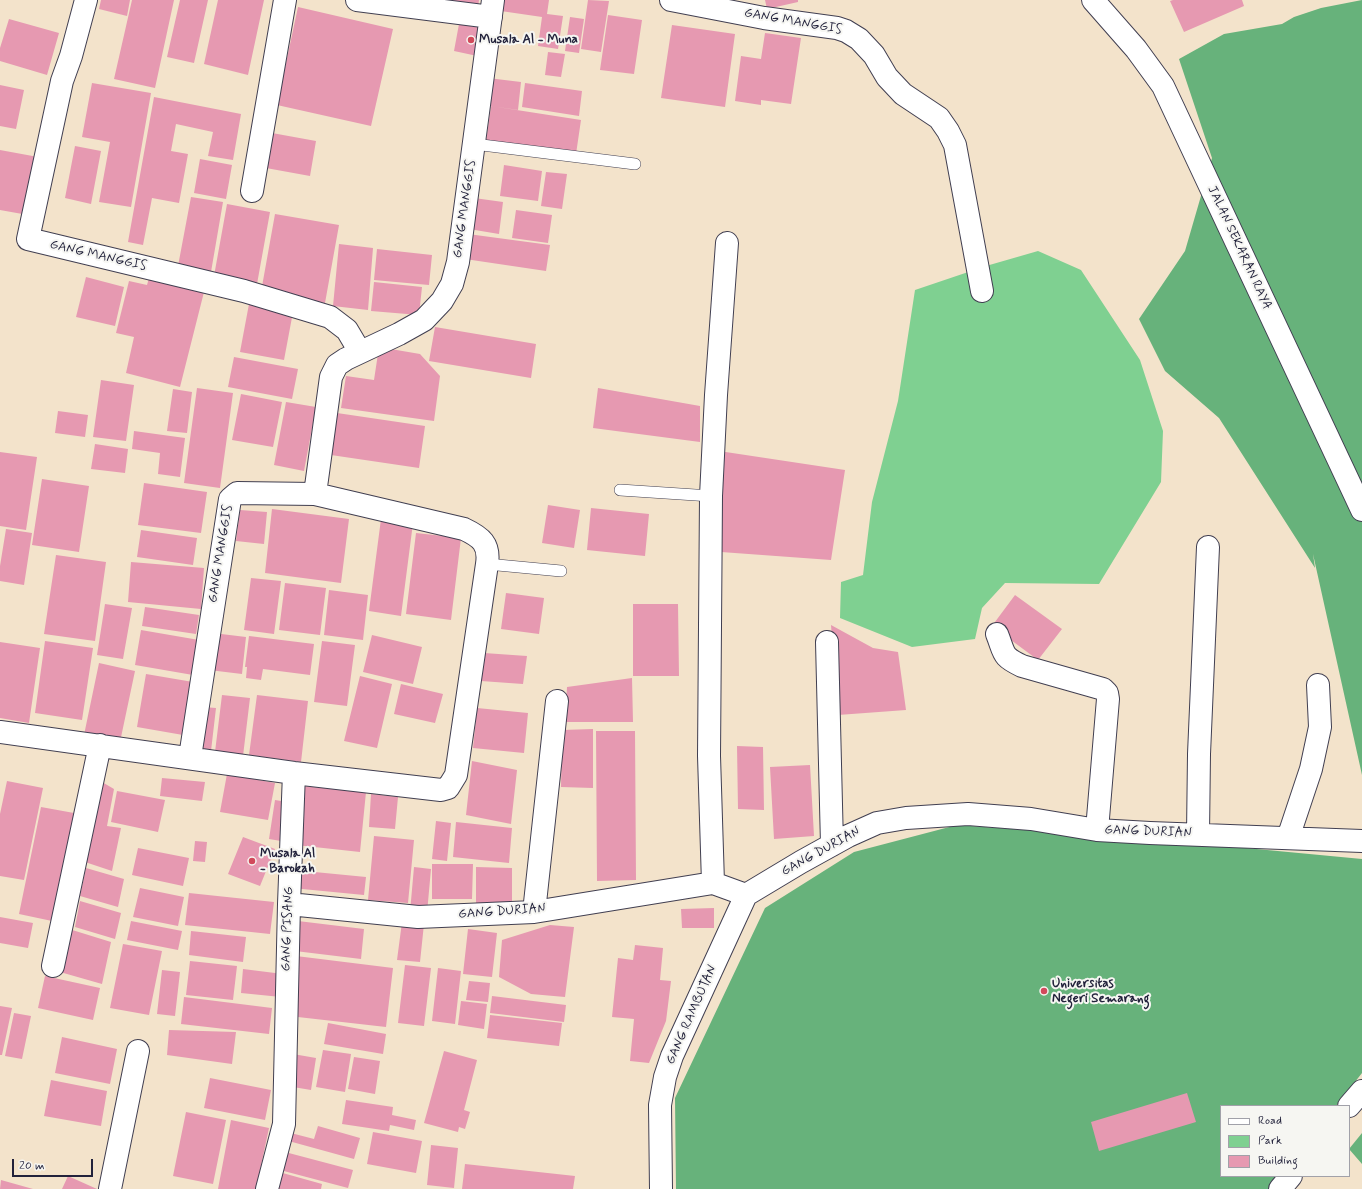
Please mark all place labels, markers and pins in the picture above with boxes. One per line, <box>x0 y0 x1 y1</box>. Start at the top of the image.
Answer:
place label: Musala Al - Muna <box>479 32 578 48</box>
marker: Musala Al - Muna <box>466 35 476 45</box>
place label: Musala Al - Barokah <box>260 846 315 877</box>
marker: Musala Al - Barokah <box>247 856 257 866</box>
place label: Universitas Negeri Semarang <box>1052 976 1150 1007</box>
marker: Universitas Negeri Semarang <box>1039 986 1049 996</box>

